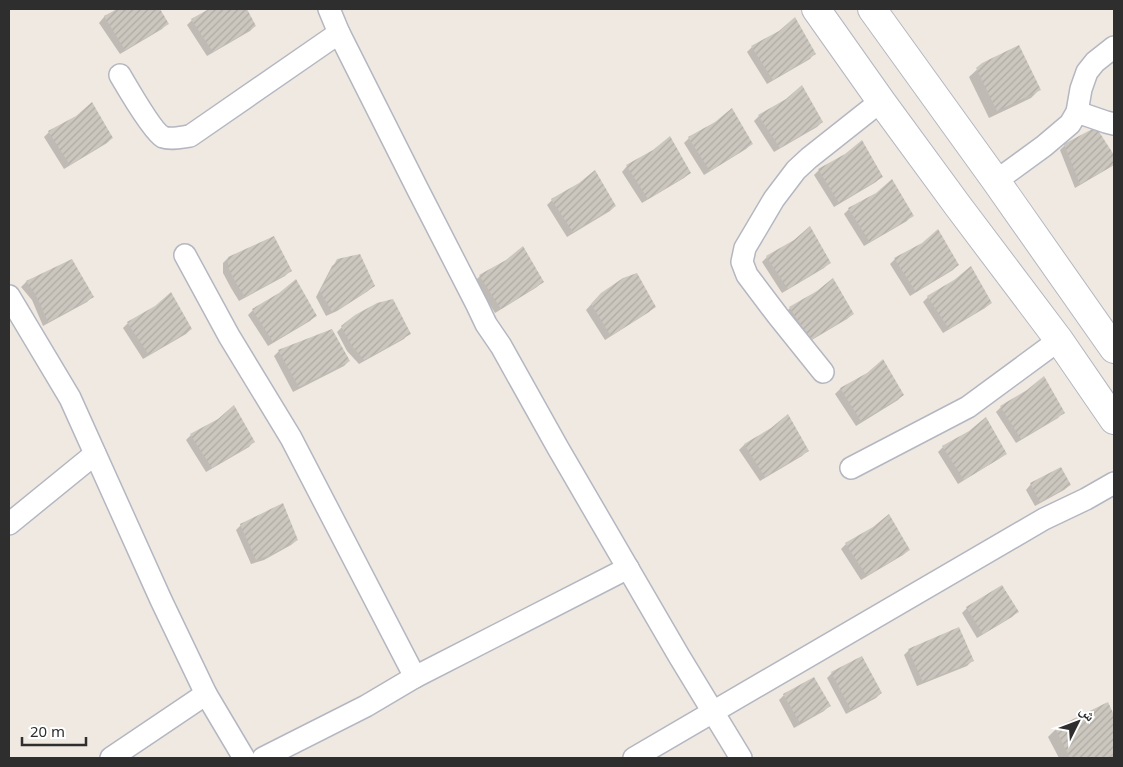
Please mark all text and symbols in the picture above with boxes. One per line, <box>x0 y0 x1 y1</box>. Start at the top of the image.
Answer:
north arrow <box>1053 697 1103 747</box>
text: ش <box>1076 701 1100 725</box>
scale bar <box>22 714 86 746</box>
text: 20 m <box>30 721 65 741</box>

